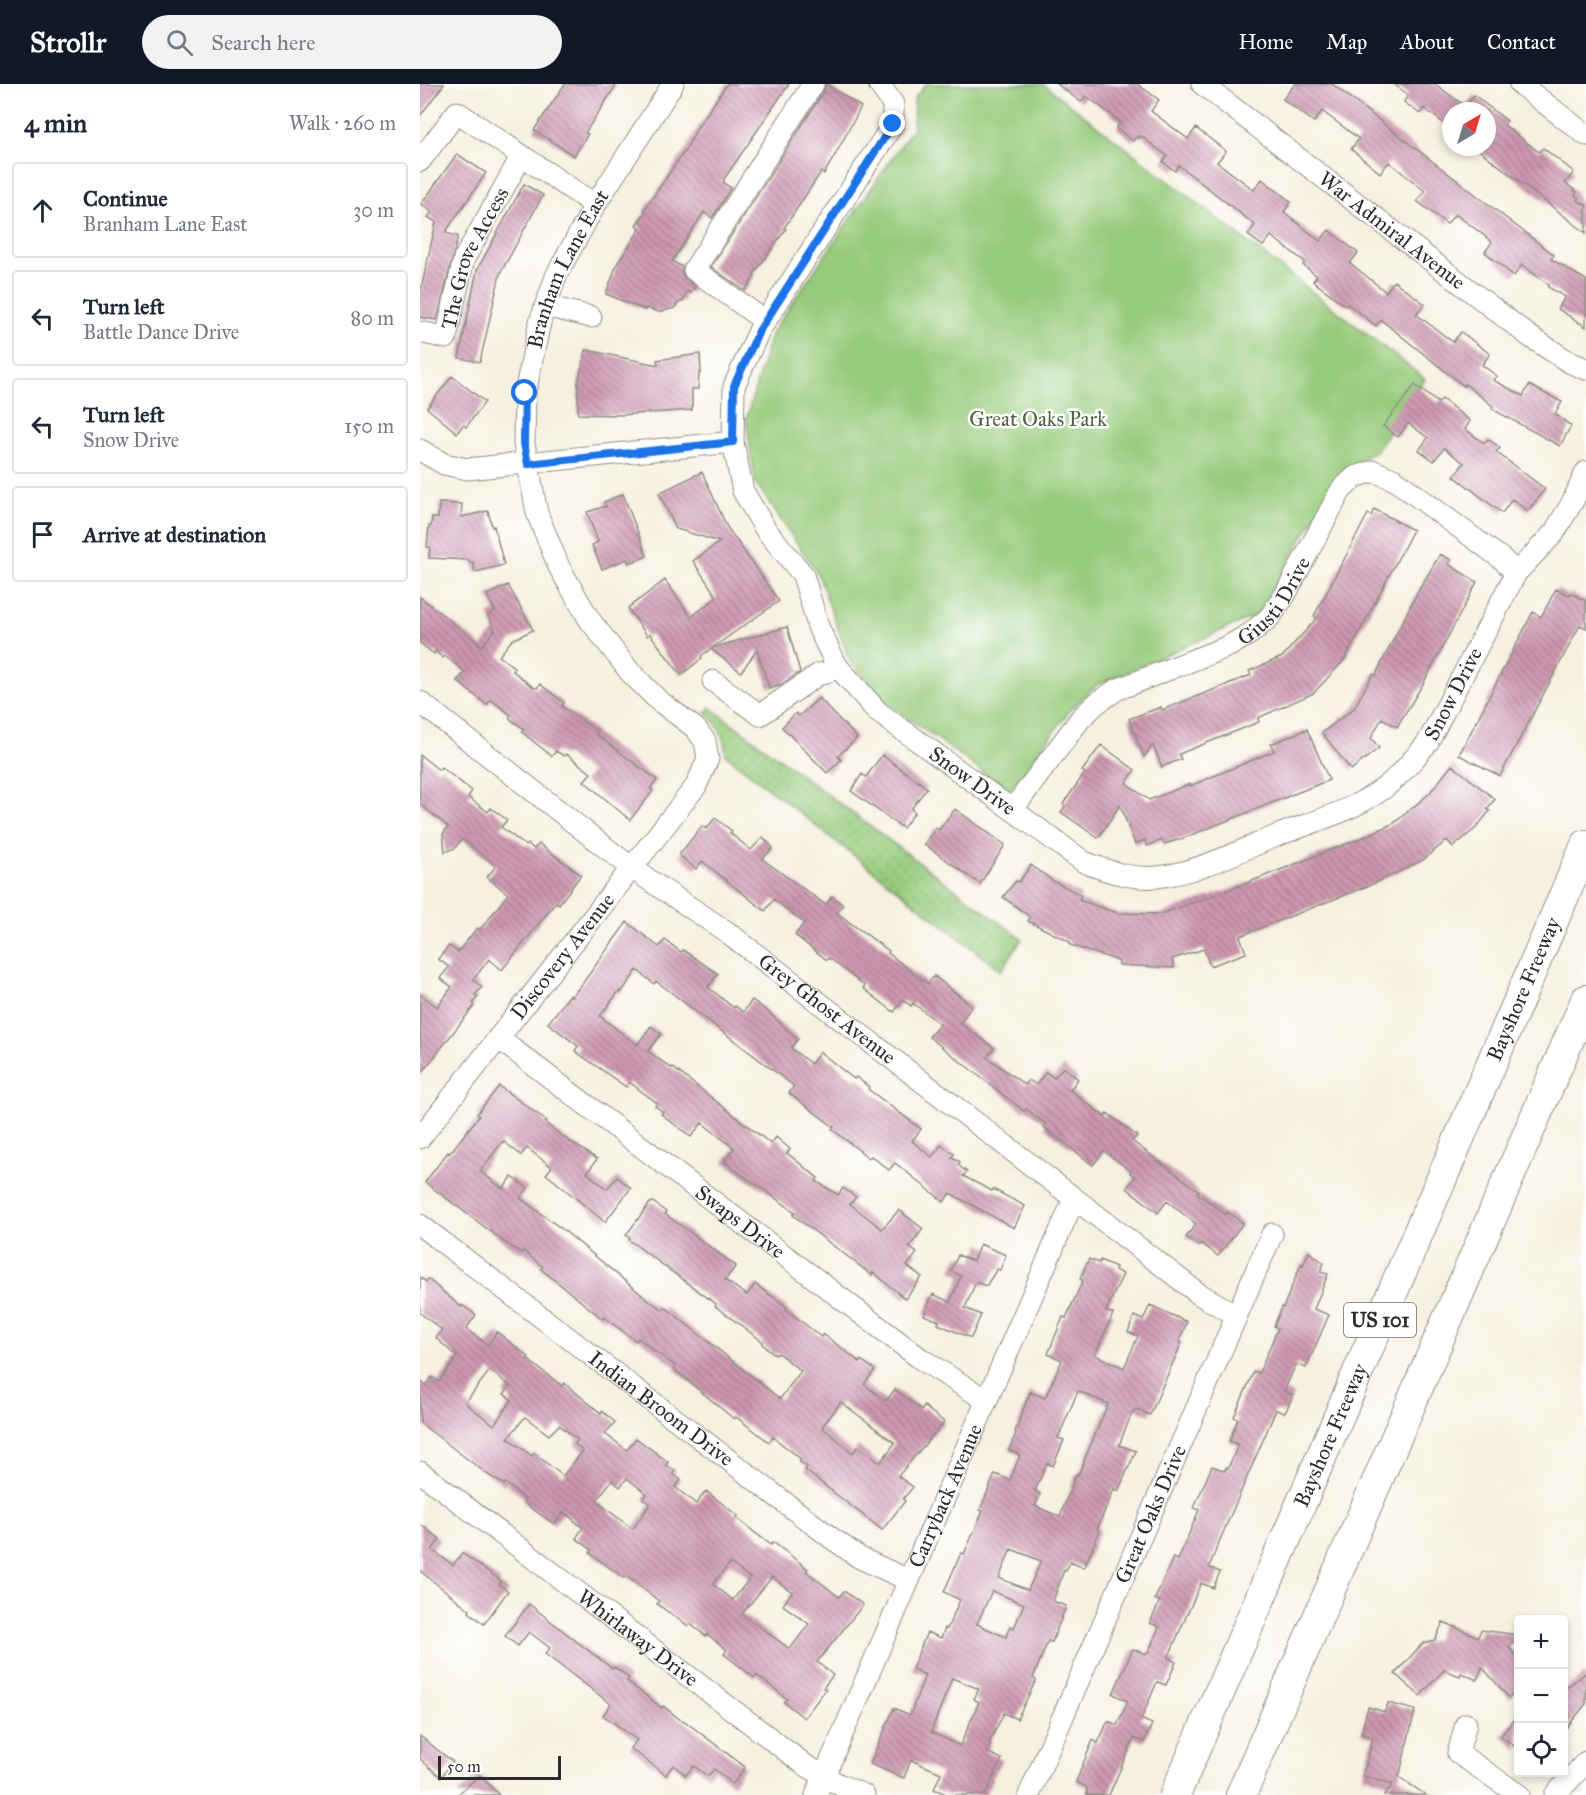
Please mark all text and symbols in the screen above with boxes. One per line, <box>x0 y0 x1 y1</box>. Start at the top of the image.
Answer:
search box <box>142 15 562 69</box>
text: Strollr <box>30 25 106 60</box>
icon: search <box>163 26 196 59</box>
text: Search here <box>211 29 315 56</box>
text: Home <box>1238 29 1293 55</box>
text: Map <box>1326 29 1367 55</box>
text: About <box>1400 29 1454 55</box>
text: Contact <box>1487 29 1556 55</box>
north arrow <box>1442 102 1496 156</box>
text: 4 min <box>24 107 87 139</box>
route end <box>879 110 905 136</box>
text: Walk · 260 m <box>289 111 396 135</box>
street label: War Admiral Avenue <box>1314 166 1471 295</box>
street label: The Grove Access <box>435 183 515 332</box>
street label: Branham Lane East <box>522 184 615 351</box>
text: Continue <box>83 185 168 212</box>
icon: ahead <box>26 194 59 227</box>
text: 30 m <box>353 198 394 222</box>
text: Branham Lane East <box>83 212 247 236</box>
text: Turn left <box>83 293 165 320</box>
icon: left <box>26 302 59 335</box>
text: 80 m <box>351 306 394 330</box>
text: Battle Dance Drive <box>83 320 239 344</box>
route start <box>511 379 537 405</box>
text: Turn left <box>83 401 165 428</box>
park label: Great Oaks Park <box>969 406 1107 432</box>
icon: left <box>26 410 59 443</box>
text: 150 m <box>344 414 394 438</box>
text: Snow Drive <box>83 428 179 452</box>
icon: arrive <box>26 518 59 551</box>
text: Arrive at destination <box>83 521 266 548</box>
street label: Giusti Drive <box>1233 552 1316 651</box>
street label: Snow Drive <box>1418 643 1488 745</box>
street label: Snow Drive <box>924 741 1021 821</box>
street label: Discovery Avenue <box>505 888 620 1025</box>
street label: Bayshore Freeway <box>1481 912 1567 1065</box>
street label: Grey Ghost Avenue <box>753 948 901 1070</box>
street label: Swaps Drive <box>690 1179 790 1264</box>
road number: US 101 <box>1344 1303 1416 1337</box>
street label: Indian Broom Drive <box>584 1345 739 1472</box>
street label: Bayshore Freeway <box>1288 1358 1374 1511</box>
street label: Carryback Avenue <box>903 1420 988 1572</box>
street label: Great Oaks Drive <box>1109 1441 1192 1587</box>
street label: Whirlaway Drive <box>572 1584 704 1692</box>
map controls <box>1514 1615 1568 1777</box>
button: + <box>1514 1615 1568 1669</box>
button: − <box>1514 1669 1568 1723</box>
button: locate <box>1514 1723 1568 1777</box>
scale bar <box>438 1753 561 1780</box>
text: 50 m <box>447 1757 481 1776</box>

